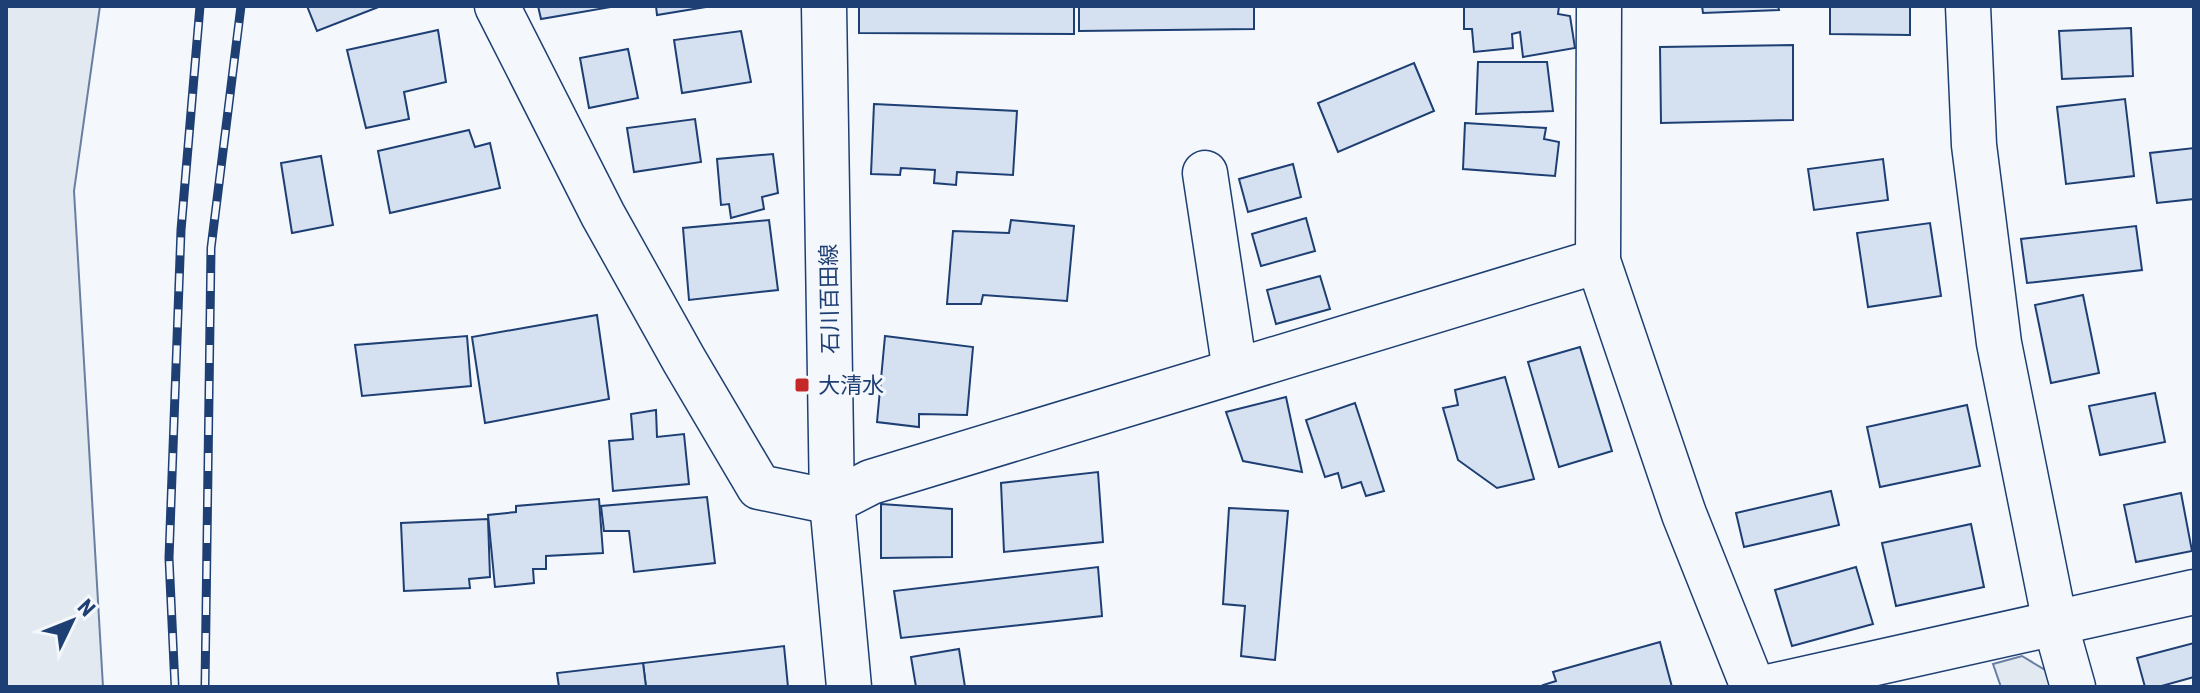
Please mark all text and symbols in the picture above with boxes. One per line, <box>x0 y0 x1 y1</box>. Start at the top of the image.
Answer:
street label: 石川百田線 <box>816 244 843 354</box>
place label: 大清水 <box>818 373 884 398</box>
marker: 大清水 <box>793 376 811 394</box>
north arrow <box>32 581 112 661</box>
text: N <box>73 594 100 621</box>

